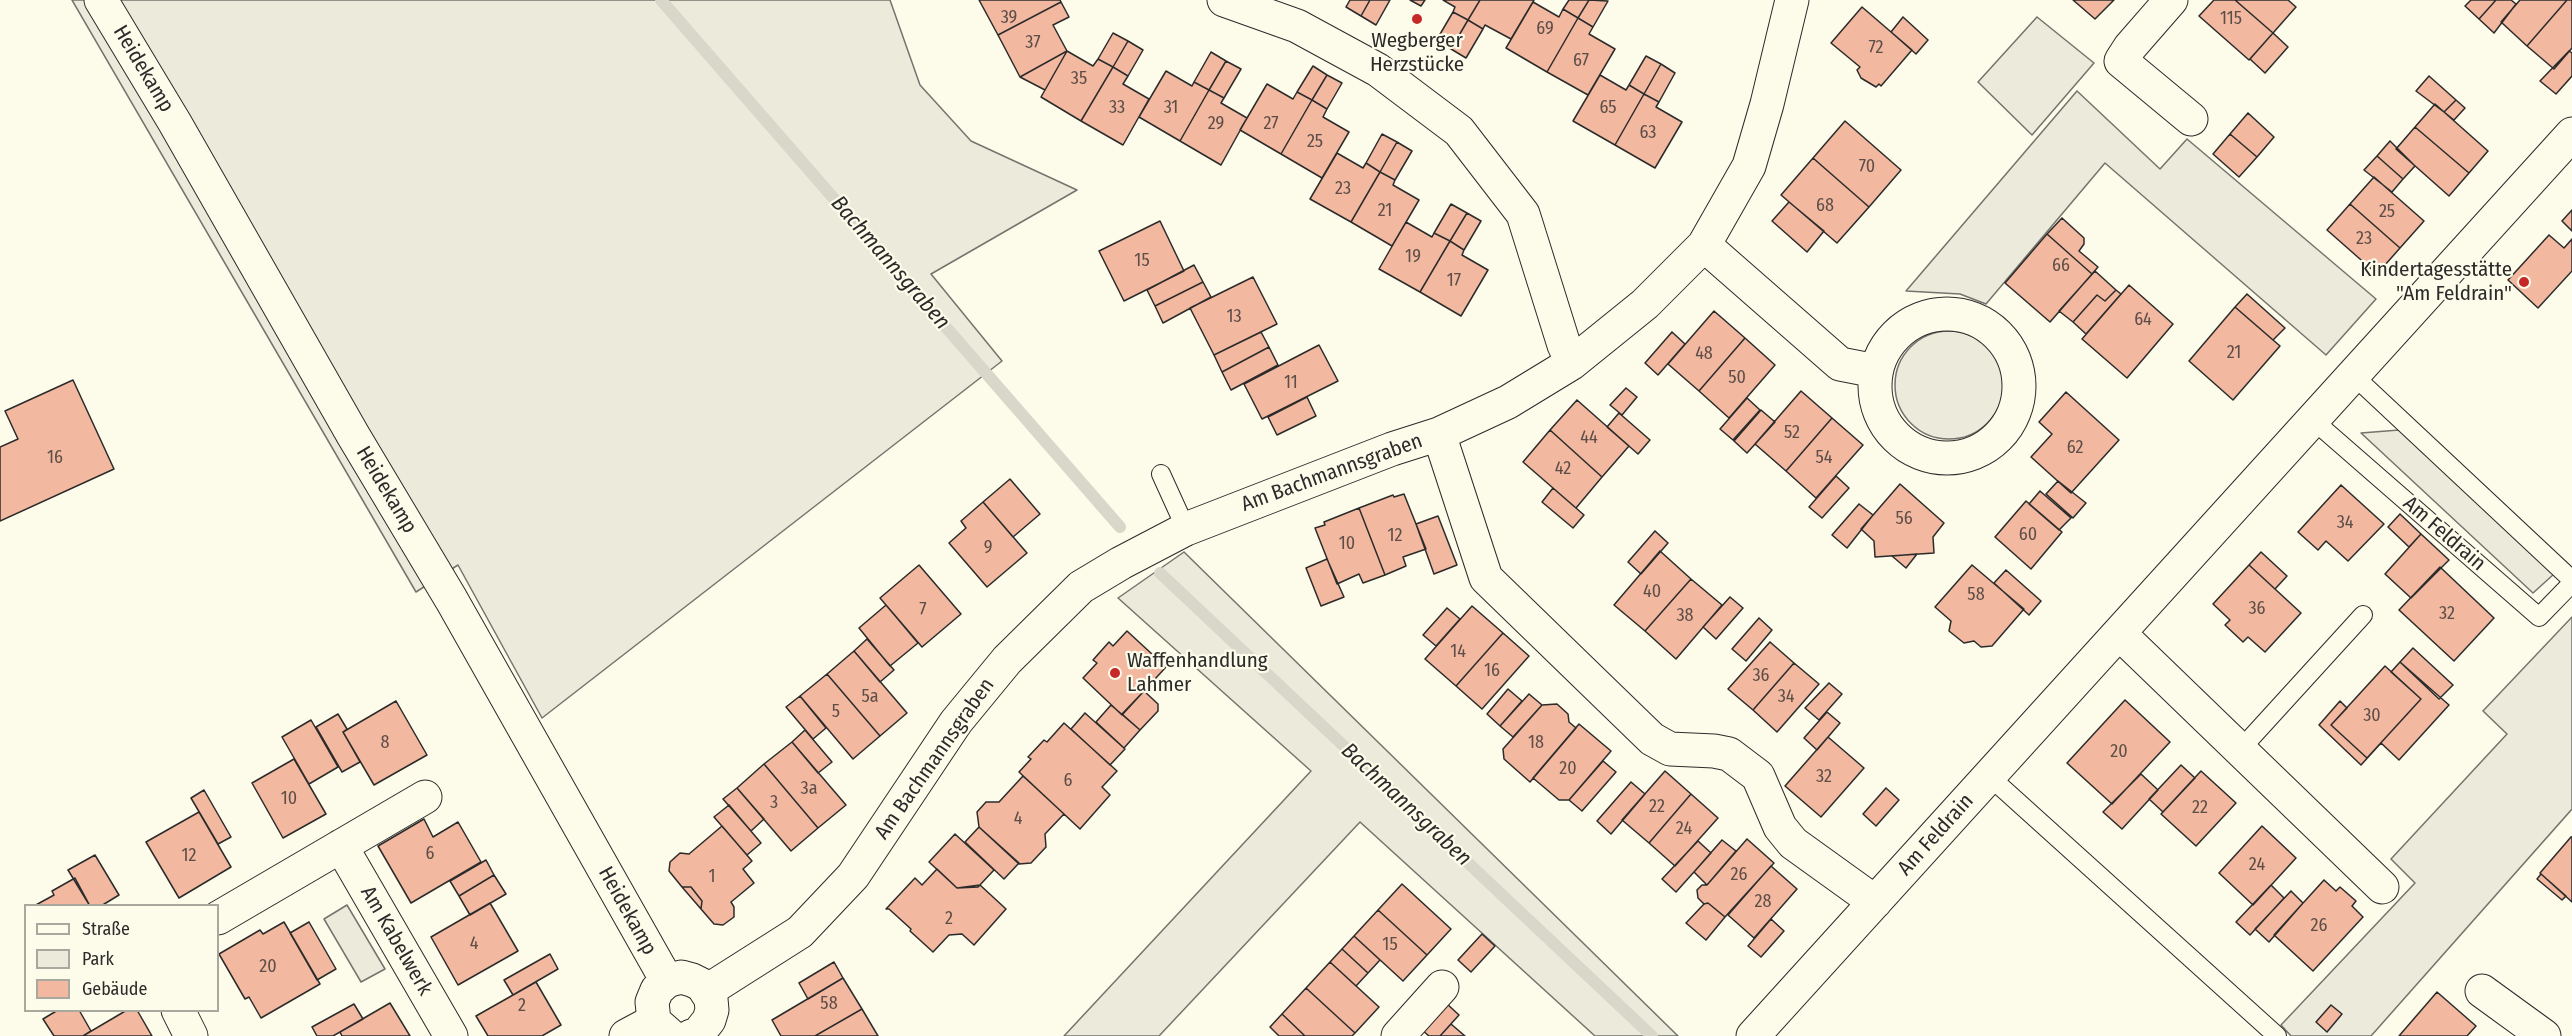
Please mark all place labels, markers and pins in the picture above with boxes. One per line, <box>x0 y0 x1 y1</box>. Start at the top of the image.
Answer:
marker: Wegberger Herzstücke <box>1410 12 1424 26</box>
place label: Wegberger Herzstücke <box>1370 28 1464 78</box>
place label: Kindertagesstätte "Am Feldrain" <box>2360 257 2512 307</box>
marker: Kindertagesstätte "Am Feldrain" <box>2517 275 2531 289</box>
place label: Waffenhandlung Lahmer <box>1127 648 1268 698</box>
marker: Waffenhandlung Lahmer <box>1108 666 1122 680</box>

